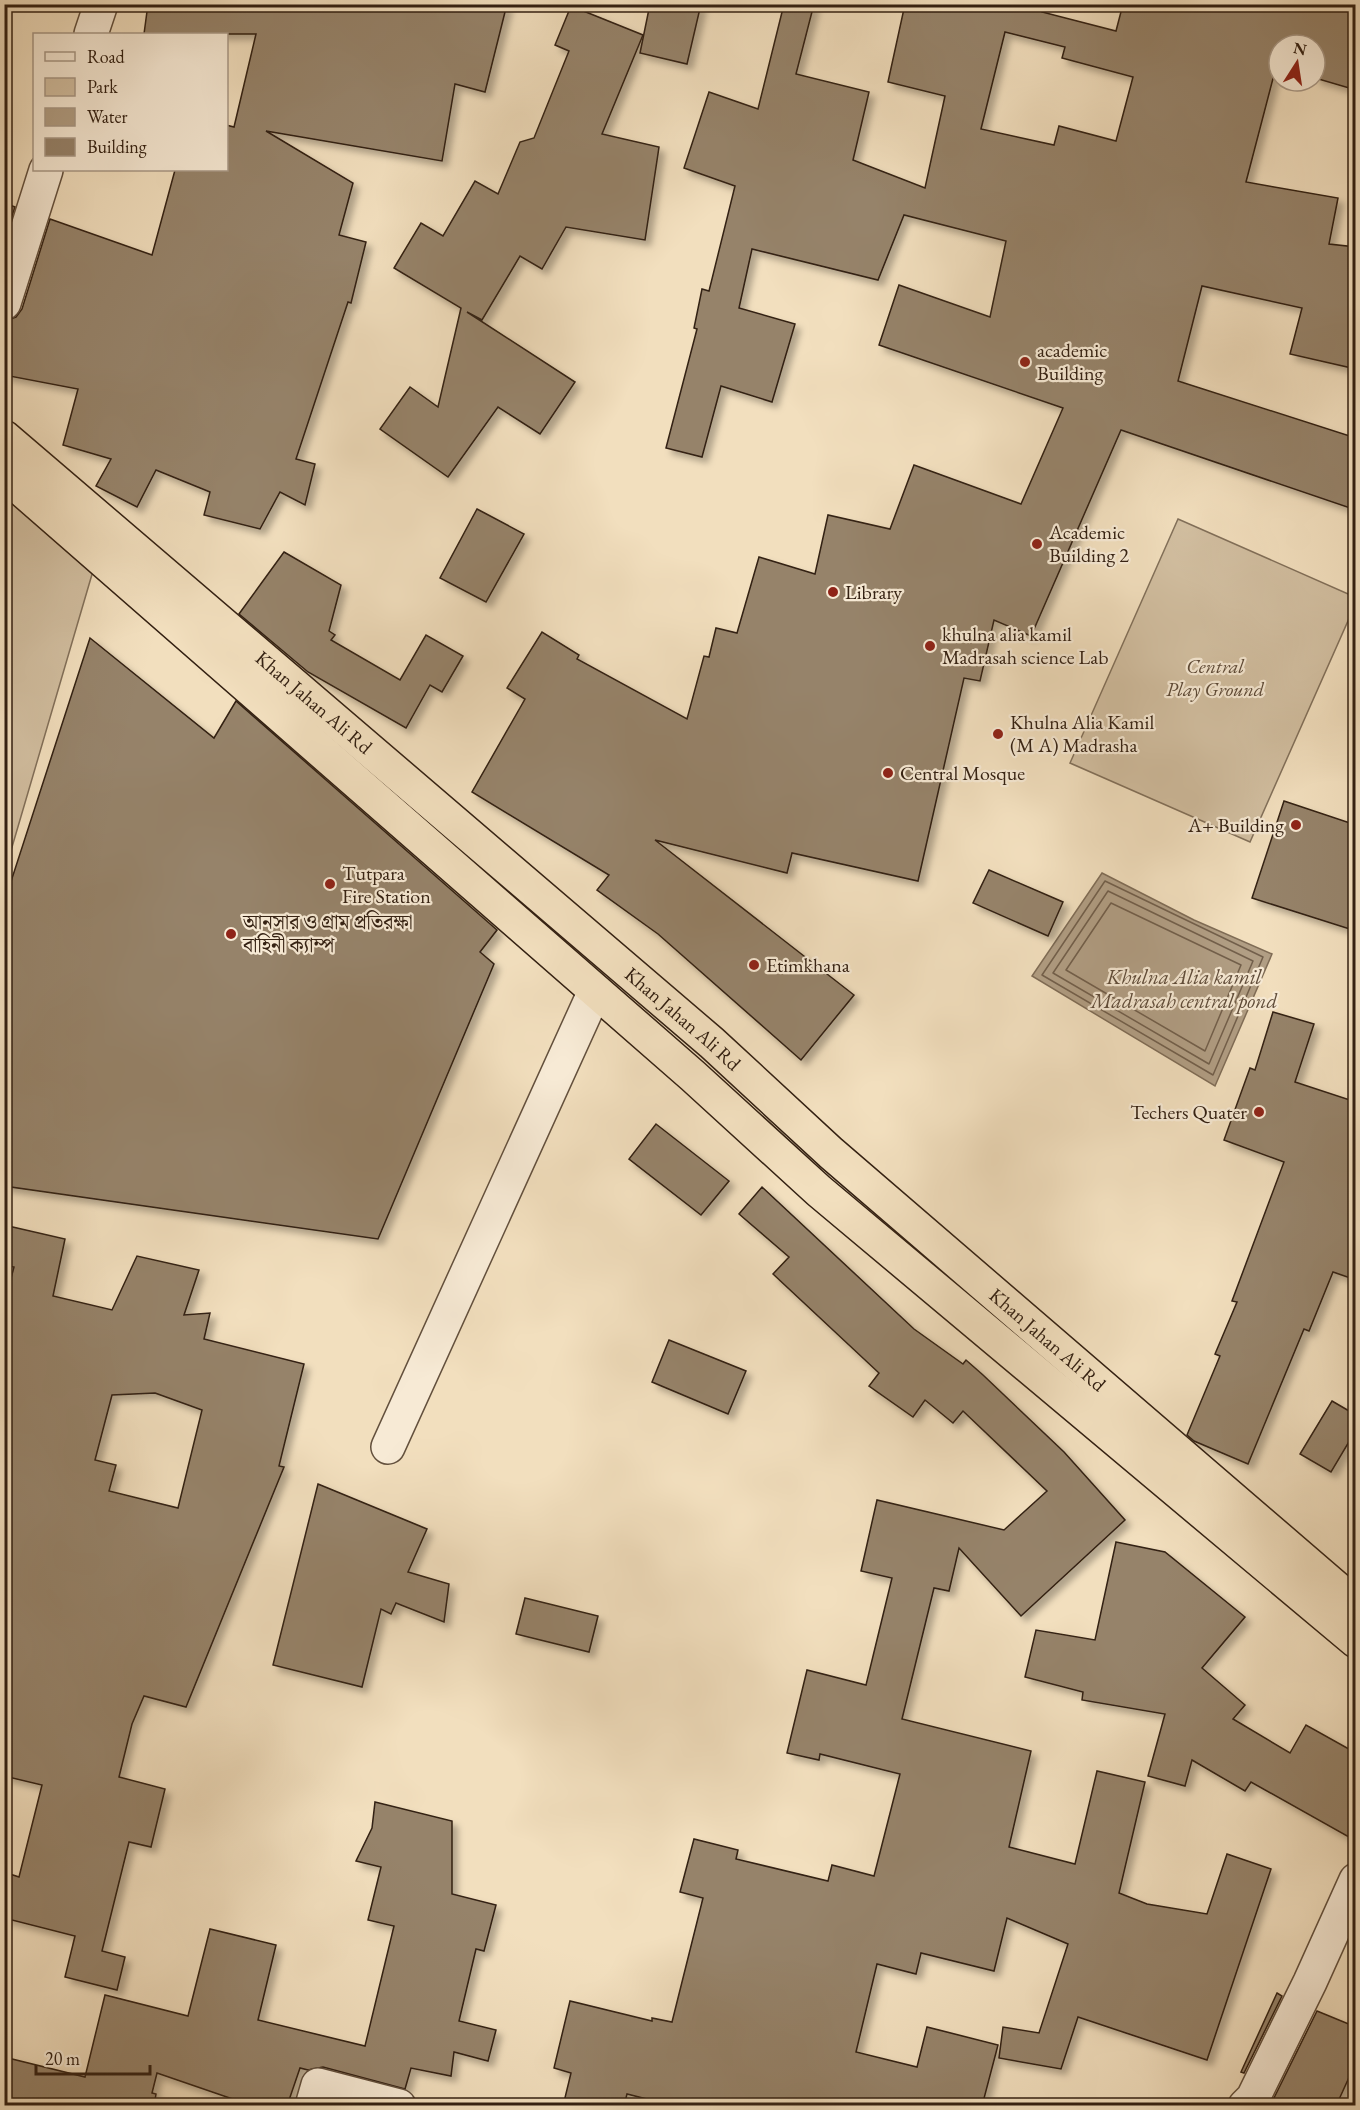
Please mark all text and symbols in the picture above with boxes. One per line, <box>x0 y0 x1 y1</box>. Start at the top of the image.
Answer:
legend <box>33 33 228 171</box>
north arrow <box>1267 33 1327 93</box>
text: N <box>1291 37 1309 60</box>
text: Road <box>87 45 126 68</box>
text: Park <box>87 75 118 98</box>
text: Water <box>87 105 128 128</box>
text: Building <box>87 135 147 158</box>
place label: academic Building <box>1037 337 1107 386</box>
marker: academic Building <box>1018 355 1032 369</box>
place label: Academic Building 2 <box>1048 519 1129 568</box>
marker: Academic Building 2 <box>1030 537 1044 551</box>
place label: Library <box>845 579 902 605</box>
marker: Library <box>826 585 840 599</box>
place label: khulna alia kamil Madrasah science Lab <box>942 621 1108 670</box>
marker: khulna alia kamil Madrasah science Lab <box>923 639 937 653</box>
street label: Khan Jahan Ali Rd <box>250 645 379 760</box>
park label: Central Play Ground <box>1166 653 1265 702</box>
place label: Khulna Alia Kamil (M A) Madrasha <box>1010 709 1154 758</box>
marker: Khulna Alia Kamil (M A) Madrasha <box>991 727 1005 741</box>
place label: Central Mosque <box>900 760 1025 786</box>
marker: Central Mosque <box>881 766 895 780</box>
place label: A+ Building <box>1187 812 1284 838</box>
marker: A+ Building <box>1289 818 1303 832</box>
place label: Tutpara Fire Station <box>342 860 431 909</box>
marker: Tutpara Fire Station <box>323 877 337 891</box>
place label: আনসার ও গ্রাম প্রতিরক্ষা বাহিনী ক্যাম্প <box>242 909 413 958</box>
marker: আনসার ও গ্রাম প্রতিরক্ষা বাহিনী ক্যাম্প <box>224 927 238 941</box>
place label: Etimkhana <box>766 952 850 978</box>
marker: Etimkhana <box>747 958 761 972</box>
street label: Khan Jahan Ali Rd <box>619 961 747 1077</box>
water label: Khulna Alia kamil Madrasah central pond <box>1089 963 1277 1014</box>
place label: Techers Quater <box>1130 1099 1247 1125</box>
marker: Techers Quater <box>1252 1105 1266 1119</box>
street label: Khan Jahan Ali Rd <box>984 1282 1112 1398</box>
scale bar <box>36 2038 150 2076</box>
text: 20 m <box>45 2047 80 2070</box>

